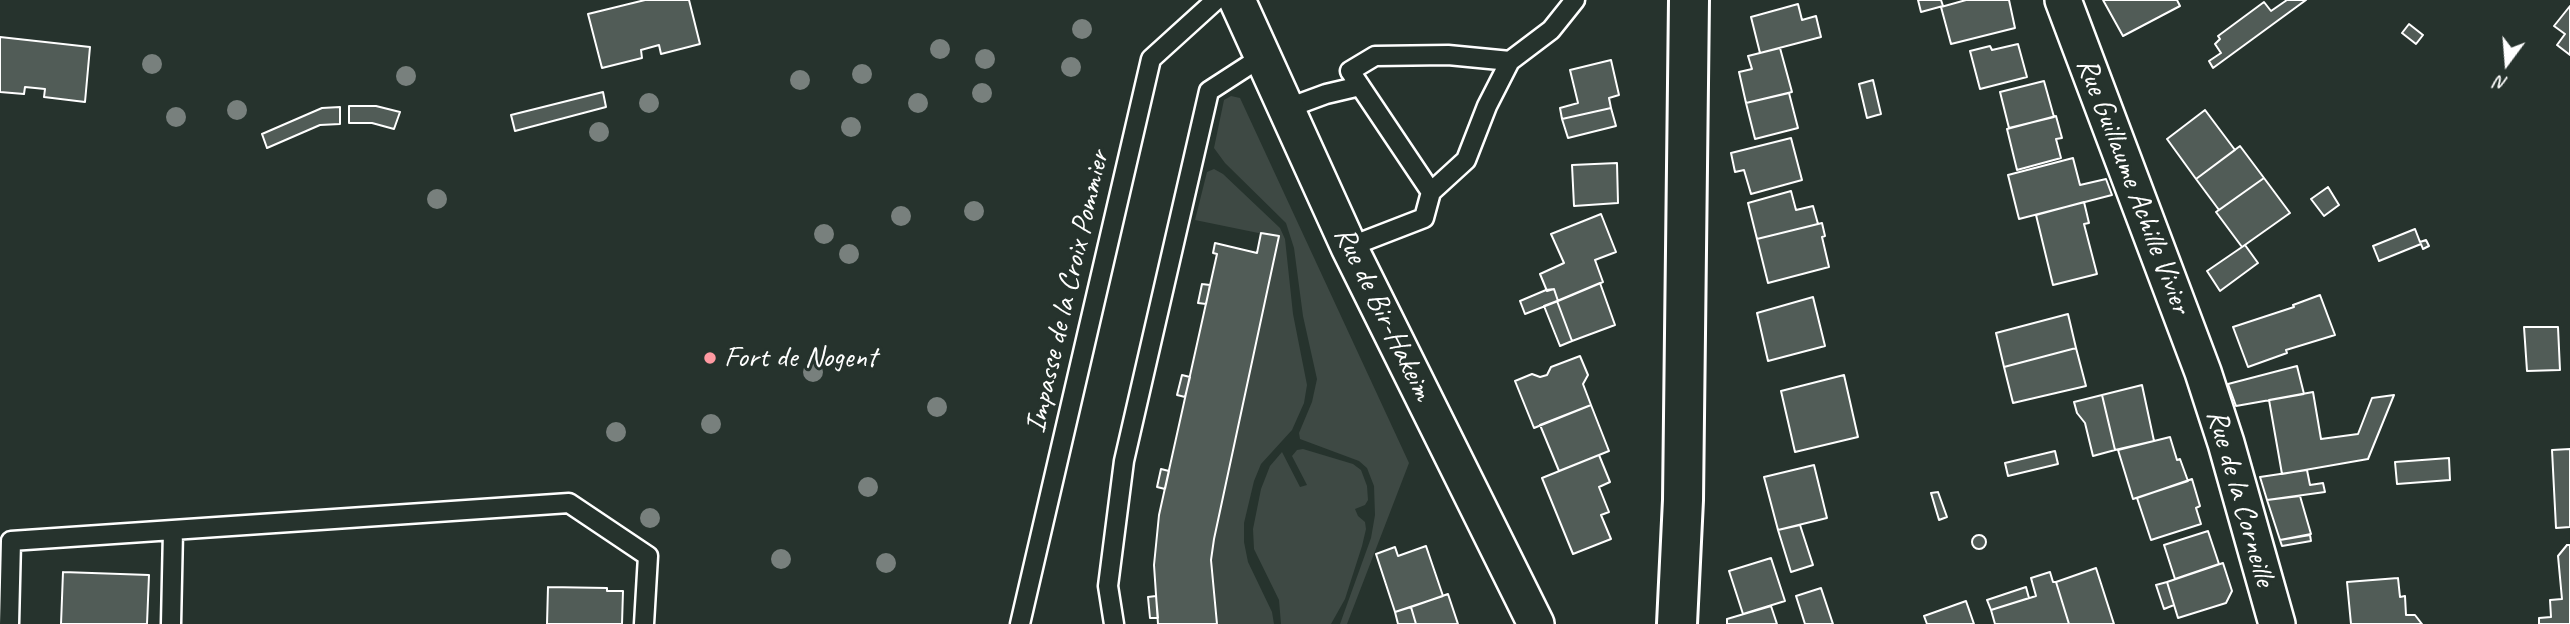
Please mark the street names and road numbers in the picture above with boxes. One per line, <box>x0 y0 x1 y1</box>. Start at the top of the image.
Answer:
street label: Rue Guillaume Achille Vivier <box>2068 53 2198 319</box>
street label: Impasse de la Croix Pommier <box>1018 147 1118 437</box>
street label: Rue de Bir-Hakeim <box>1325 221 1441 407</box>
street label: Rue de la Corneille <box>2198 406 2282 590</box>

